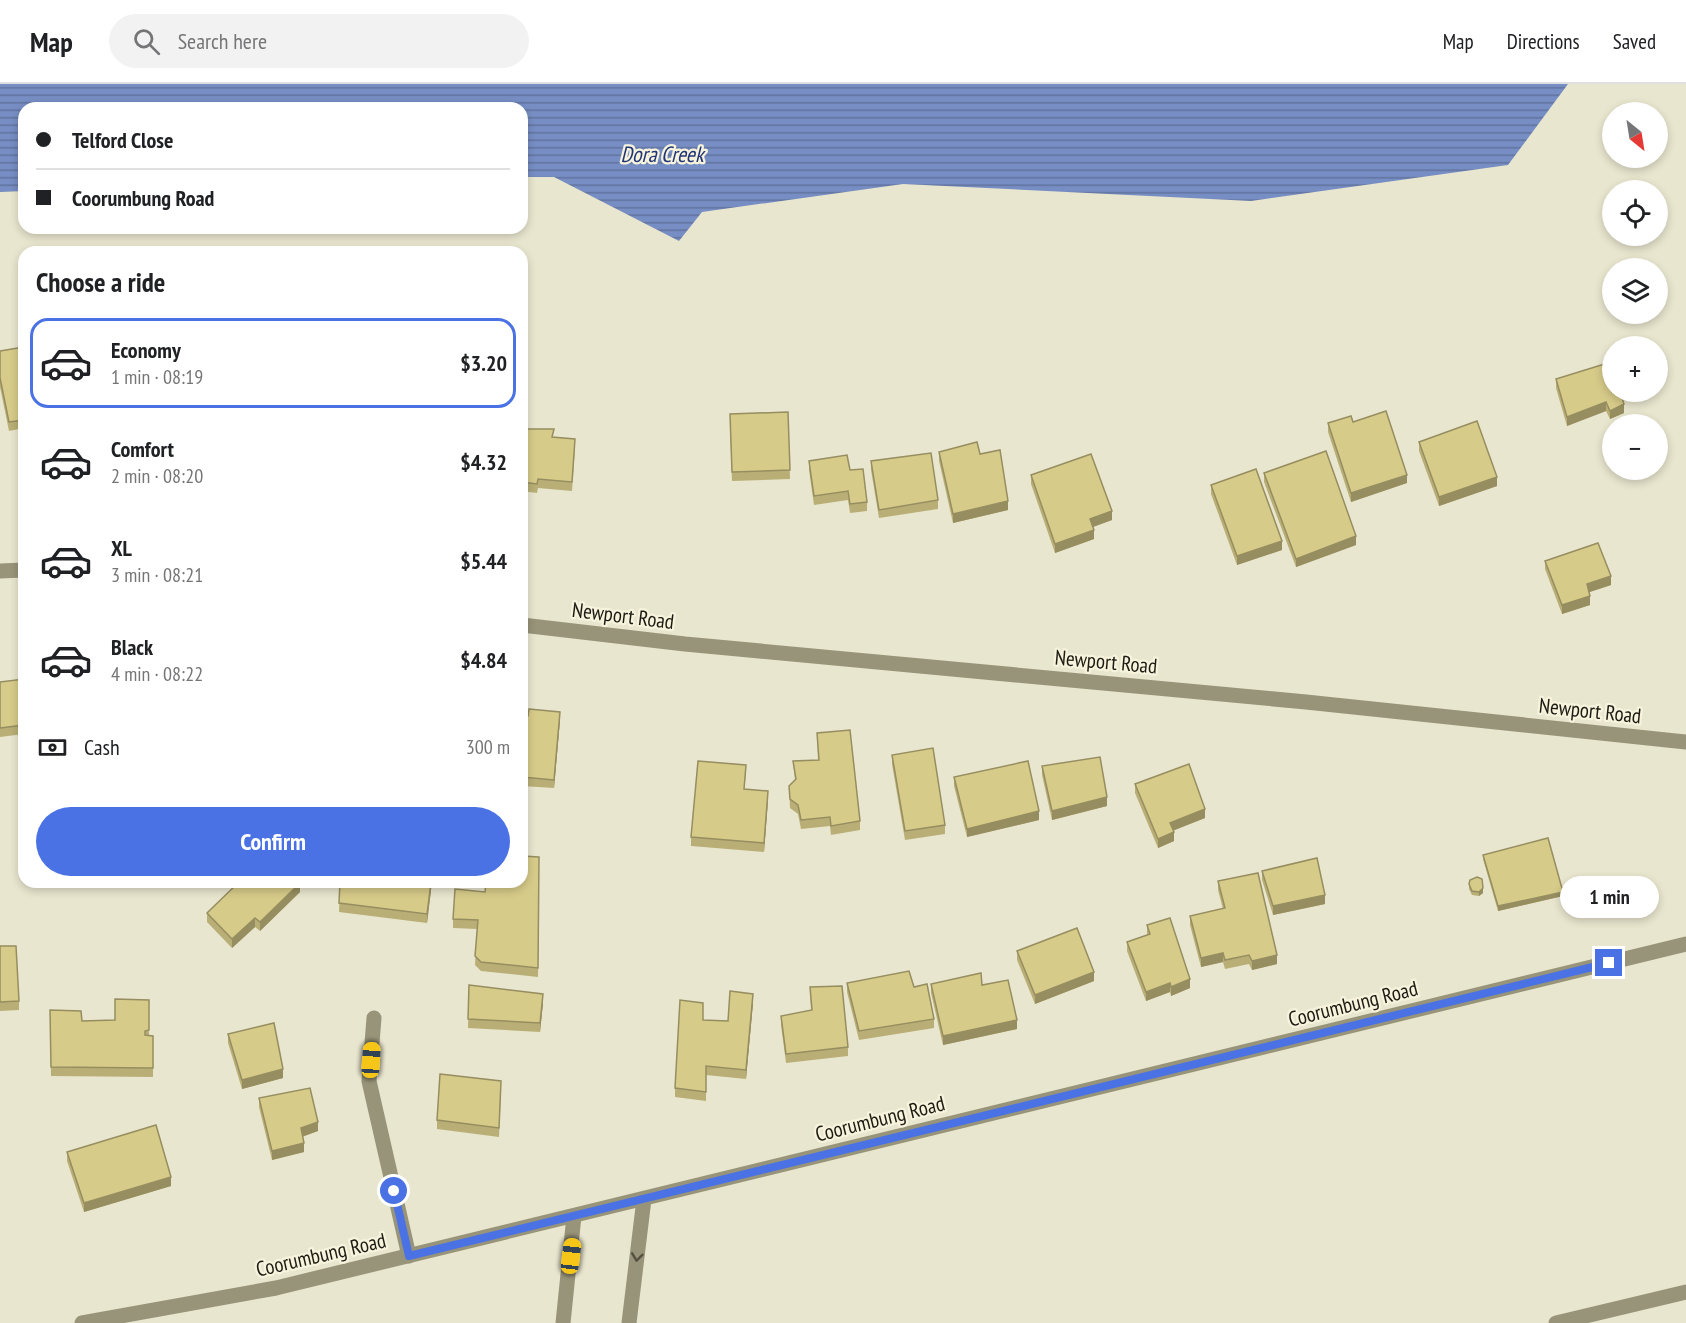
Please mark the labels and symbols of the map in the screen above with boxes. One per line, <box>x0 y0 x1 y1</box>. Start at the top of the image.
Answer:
north arrow <box>1602 102 1668 168</box>
water label: Dora Creek <box>621 140 706 168</box>
street label: Newport Road <box>570 596 676 635</box>
street label: Newport Road <box>1054 644 1158 679</box>
street label: Newport Road <box>1538 692 1643 729</box>
callout: 1 min <box>1560 876 1658 918</box>
route end <box>1595 949 1622 976</box>
street label: Coorumbung Road <box>1285 974 1420 1033</box>
car <box>361 1041 381 1079</box>
street label: Coorumbung Road <box>812 1089 947 1148</box>
route start <box>380 1177 407 1204</box>
street label: Coorumbung Road <box>253 1226 388 1283</box>
car <box>560 1237 582 1275</box>
one-way arrow <box>632 1252 644 1261</box>

